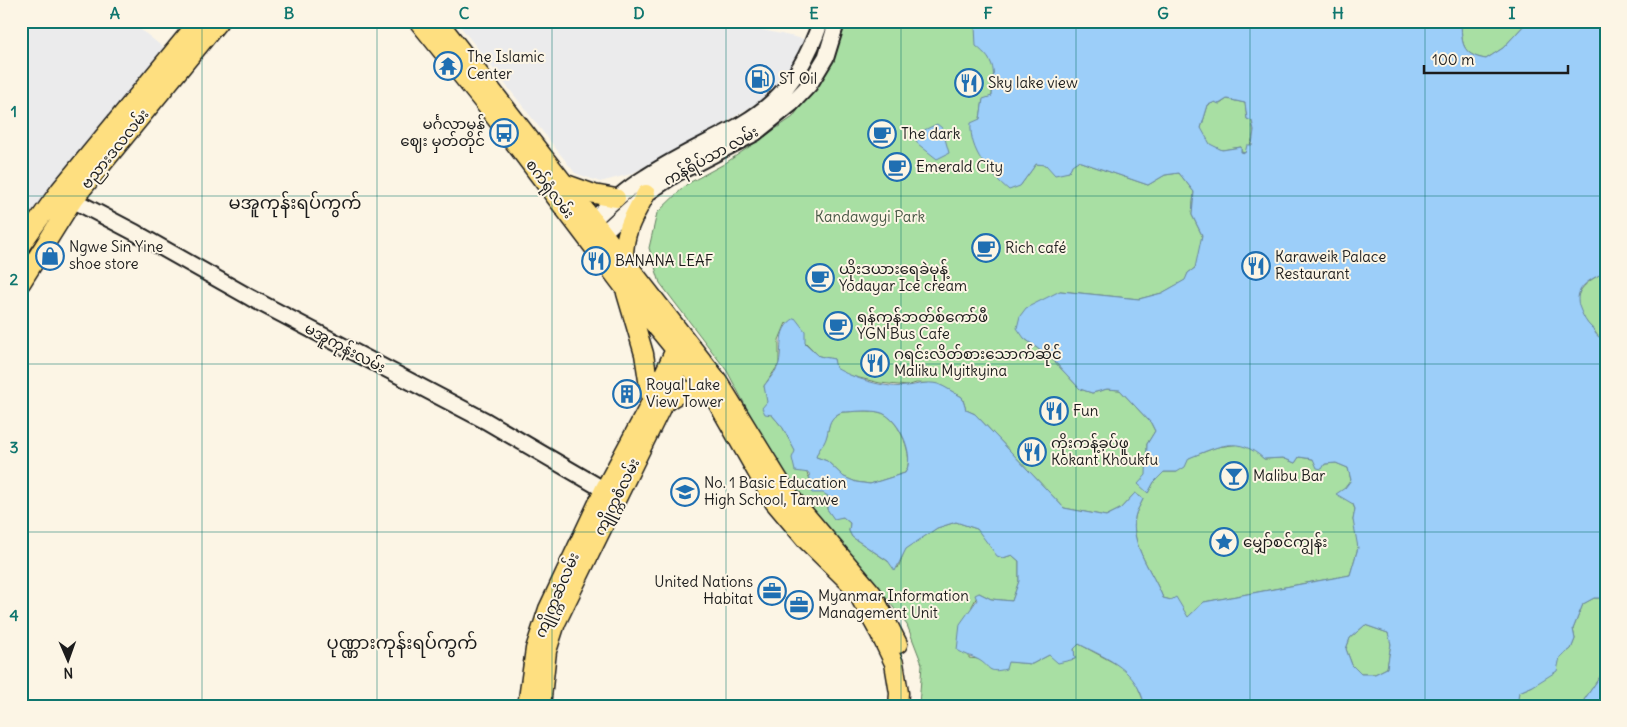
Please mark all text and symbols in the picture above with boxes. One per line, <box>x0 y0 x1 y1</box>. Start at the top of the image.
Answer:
text: A <box>110 3 120 23</box>
text: B <box>284 3 295 23</box>
text: C <box>459 3 470 23</box>
text: D <box>633 3 645 23</box>
text: E <box>809 3 819 23</box>
text: F <box>983 3 993 23</box>
text: G <box>1157 3 1169 23</box>
text: H <box>1332 3 1344 23</box>
text: I <box>1509 3 1516 23</box>
scale bar <box>1424 42 1568 74</box>
place label: The Islamic Center <box>467 47 545 83</box>
text: 100 m <box>1432 50 1474 69</box>
temple icon: The Islamic Center <box>433 51 463 81</box>
fuel station icon: ST Oil <box>745 64 775 94</box>
restaurant icon: Sky lake view <box>954 68 984 98</box>
place label: ST Oil <box>779 69 817 88</box>
place label: Sky lake view <box>988 73 1078 92</box>
text: 1 <box>11 101 17 121</box>
street label: ဗညားဒလလမ်း <box>77 105 155 194</box>
place label: မင်္ဂလာမွန် ဈေး မှတ်တိုင် <box>400 114 485 153</box>
bus stop icon: မင်္ဂလာမွန် ဈေး မှတ်တိုင် <box>489 118 519 148</box>
cafe icon: The dark <box>867 119 897 149</box>
street label: ကန်ရိပ်သာ လမ်း <box>660 122 763 192</box>
place label: The dark <box>901 124 961 143</box>
cafe icon: Emerald City <box>882 152 912 182</box>
street label: စက်ရုံလမ်း <box>520 155 579 224</box>
place label: Emerald City <box>916 157 1003 176</box>
district label: မအူကုန်းရပ်ကွက် <box>228 190 362 218</box>
park label: Kandawgyi Park <box>815 207 926 226</box>
cafe icon: Rich café <box>971 233 1001 263</box>
place label: Ngwe Sin Yine shoe store <box>69 237 163 273</box>
place label: Rich café <box>1005 238 1066 257</box>
shop icon: Ngwe Sin Yine shoe store <box>35 241 65 271</box>
restaurant icon: BANANA LEAF <box>581 246 611 276</box>
place label: Karaweik Palace Restaurant <box>1275 247 1386 283</box>
place label: BANANA LEAF <box>615 251 714 270</box>
restaurant icon: Karaweik Palace Restaurant <box>1241 251 1271 281</box>
place label: ယိုးဒယားရေခဲမုန့် Yodayar Ice cream <box>839 259 967 295</box>
cafe icon: ယိုးဒယားရေခဲမုန့် Yodayar Ice cream <box>805 263 835 293</box>
text: 2 <box>10 269 19 289</box>
place label: ရန်ကုန်ဘတ်စ်ကော်ဖီ YGN Bus Cafe <box>857 307 988 343</box>
cafe icon: ရန်ကုန်ဘတ်စ်ကော်ဖီ YGN Bus Cafe <box>823 311 853 341</box>
street label: မအူကုန်းလမ်း <box>300 318 389 379</box>
place label: ဂရင်းလိတ်စားသောက်ဆိုင် Maliku Myitkyina <box>894 344 1062 380</box>
restaurant icon: ဂရင်းလိတ်စားသောက်ဆိုင် Maliku Myitkyina <box>860 348 890 378</box>
place label: Royal Lake View Tower <box>646 375 723 411</box>
building icon: Royal Lake View Tower <box>612 379 642 409</box>
restaurant icon: Fun <box>1039 396 1069 426</box>
place label: Fun <box>1073 401 1099 420</box>
place label: ကိုးကန့်ခုပ်ဖူ Kokant Khoukfu <box>1051 433 1158 469</box>
text: 3 <box>9 437 19 457</box>
restaurant icon: ကိုးကန့်ခုပ်ဖူ Kokant Khoukfu <box>1017 437 1047 467</box>
street label: ကျိုက္ကစံလမ်း <box>590 455 646 540</box>
bar icon: Malibu Bar <box>1219 461 1249 491</box>
place label: Malibu Bar <box>1253 466 1325 485</box>
place label: No. 1 Basic Education High School, Tamwe <box>704 473 847 509</box>
school or university icon: No. 1 Basic Education High School, Tamwe <box>670 477 700 507</box>
place icon: မျှော်စင်ကျွန်း <box>1209 527 1239 557</box>
place label: မျှော်စင်ကျွန်း <box>1243 532 1327 555</box>
street label: ကျိုက္ကဆံလမ်း <box>530 549 586 641</box>
place label: United Nations Habitat <box>654 572 753 608</box>
office icon: United Nations Habitat <box>757 576 787 606</box>
place label: Myanmar Information Management Unit <box>818 586 969 622</box>
office icon: Myanmar Information Management Unit <box>784 590 814 620</box>
text: 4 <box>9 605 19 625</box>
district label: ပုဏ္ဏားကုန်းရပ်ကွက် <box>327 630 477 658</box>
north arrow <box>42 634 92 684</box>
text: N <box>63 664 74 682</box>

